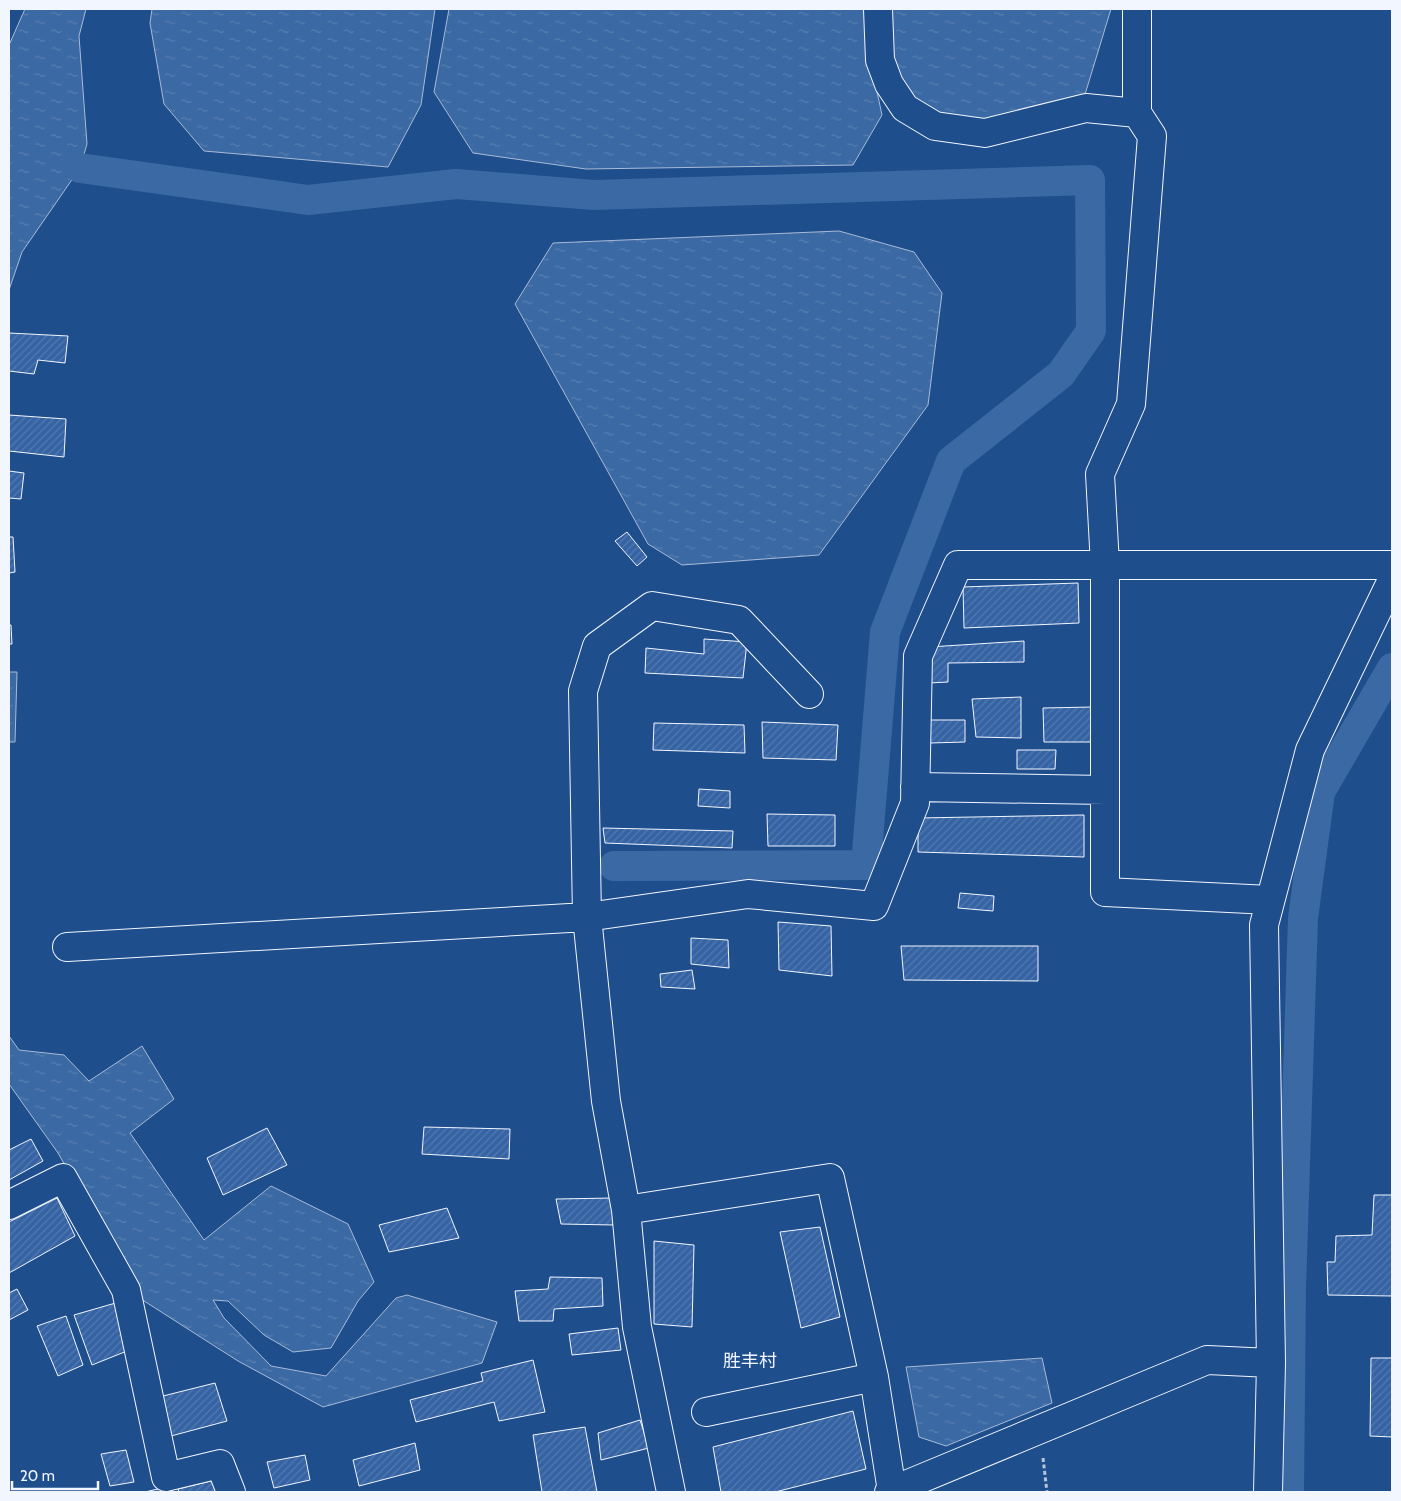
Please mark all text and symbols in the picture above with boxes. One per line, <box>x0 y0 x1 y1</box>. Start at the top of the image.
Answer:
district label: 胜丰村 <box>723 1350 777 1372</box>
scale bar <box>12 1458 99 1490</box>
text: 20 m <box>20 1467 55 1485</box>

